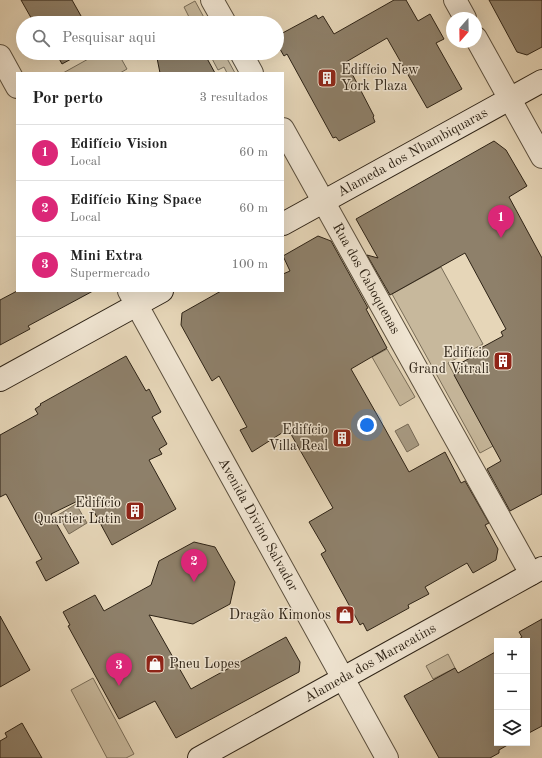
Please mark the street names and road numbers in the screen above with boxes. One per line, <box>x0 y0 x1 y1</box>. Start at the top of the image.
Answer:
street label: Alameda dos Nhambiquaras <box>335 105 490 199</box>
street label: Rua dos Caboquenas <box>330 221 403 336</box>
street label: Avenida Divino Salvador <box>216 456 301 594</box>
street label: Alameda dos Maracatins <box>302 621 439 705</box>

